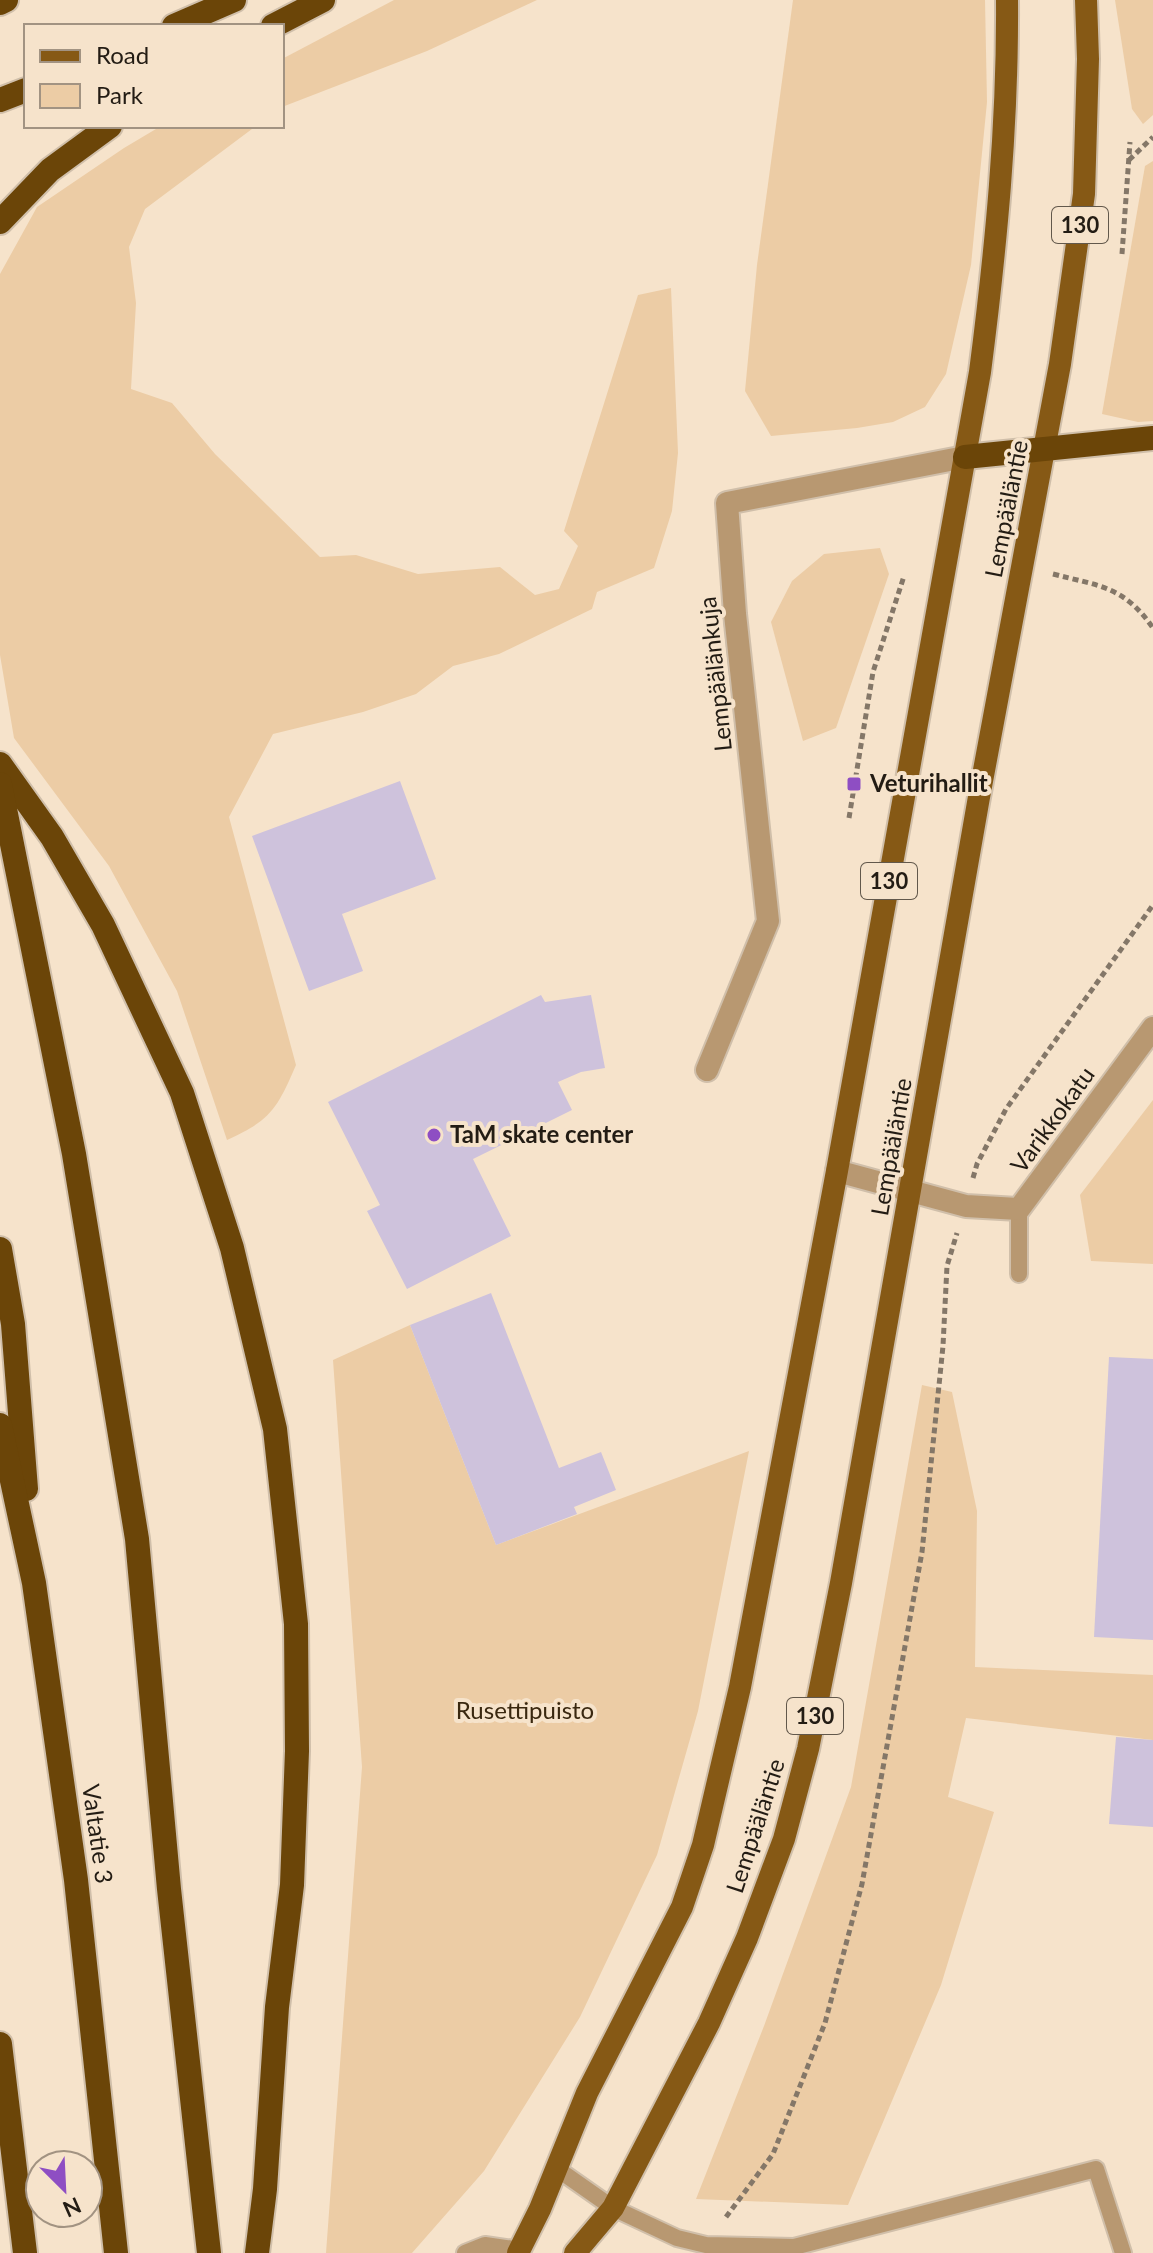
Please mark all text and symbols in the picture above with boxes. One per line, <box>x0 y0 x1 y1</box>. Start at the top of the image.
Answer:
legend <box>24 24 284 128</box>
text: Road <box>96 40 149 69</box>
text: Park <box>96 80 144 109</box>
road number: 130 <box>1052 207 1108 243</box>
street label: Lempääläntie <box>978 438 1033 580</box>
street label: Lempäälänkuja <box>692 595 737 753</box>
place label: Veturihallit <box>869 768 988 797</box>
marker: Veturihallit <box>845 775 863 793</box>
road number: 130 <box>861 863 917 899</box>
street label: Varikkokatu <box>1004 1060 1100 1178</box>
street label: Lempääläntie <box>864 1076 917 1218</box>
place label: TaM skate center <box>450 1119 633 1148</box>
marker: TaM skate center <box>425 1126 443 1144</box>
park label: Rusettipuisto <box>456 1695 594 1724</box>
road number: 130 <box>787 1698 843 1734</box>
street label: Lempääläntie <box>719 1755 790 1896</box>
street label: Valtatie 3 <box>77 1782 120 1885</box>
north arrow <box>24 2149 104 2229</box>
text: N <box>59 2192 86 2224</box>

